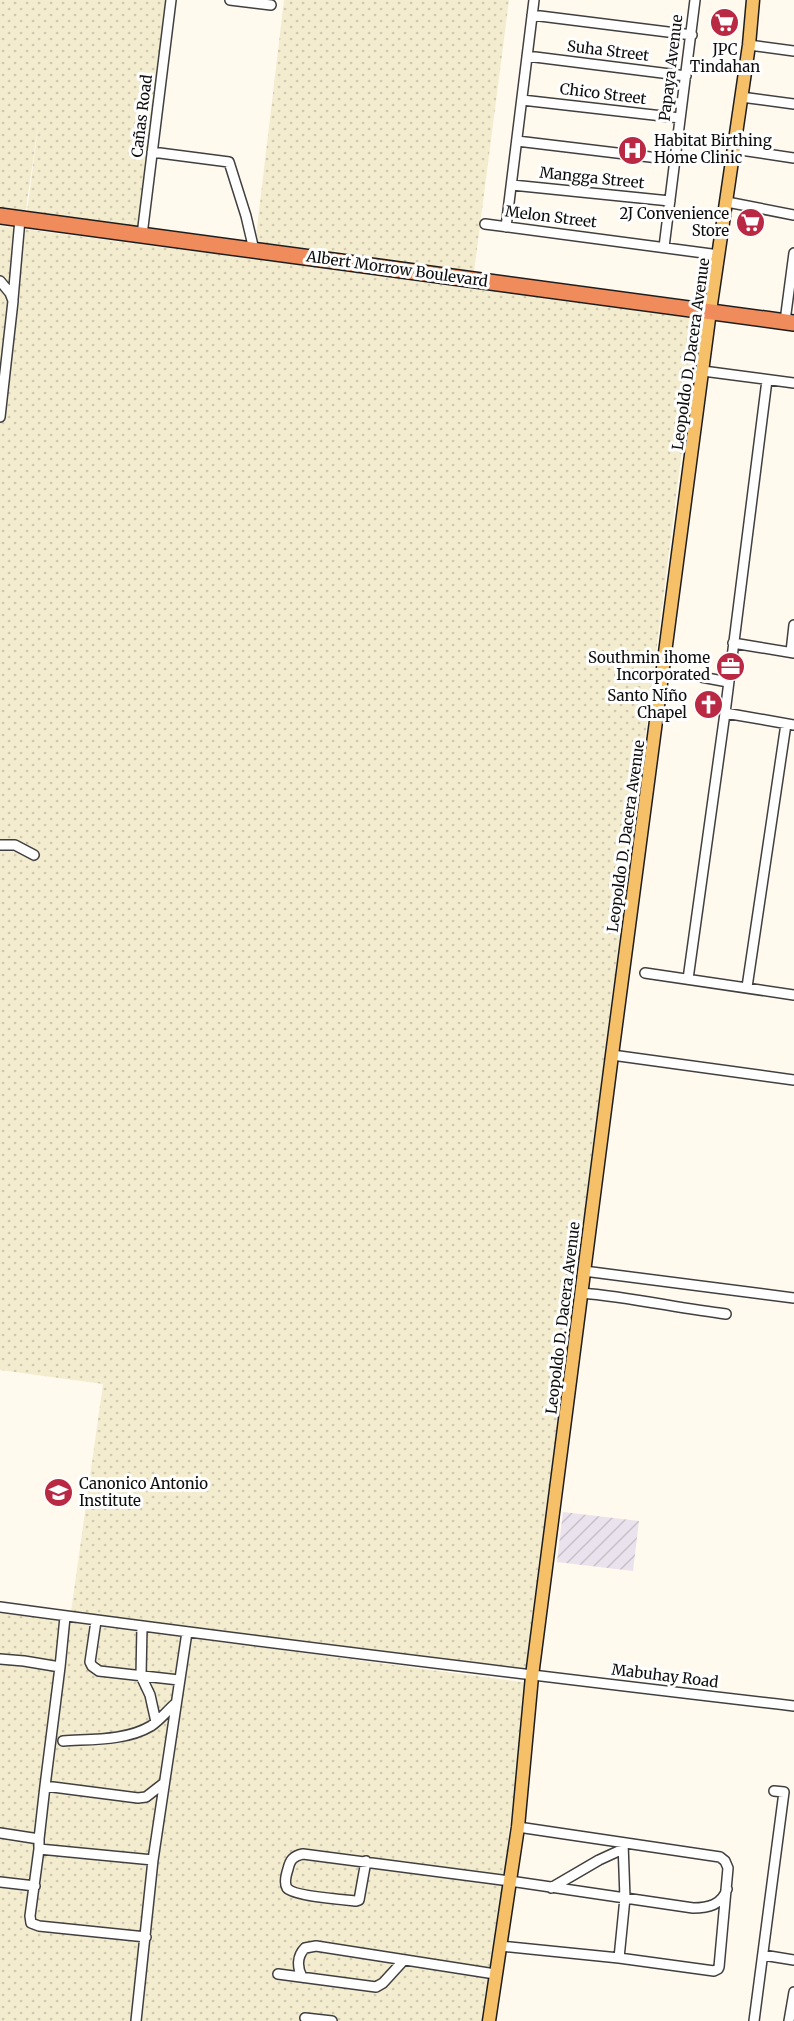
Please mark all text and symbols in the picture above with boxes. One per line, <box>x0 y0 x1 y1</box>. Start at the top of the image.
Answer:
supermarket icon: JPC Tindahan <box>709 7 741 39</box>
street label: Papaya Avenue <box>655 13 686 122</box>
street label: Suha Street <box>566 36 650 65</box>
place label: JPC Tindahan <box>690 40 760 76</box>
street label: Cañas Road <box>127 73 156 158</box>
street label: Chico Street <box>559 79 648 108</box>
place label: Habitat Birthing Home Clinic <box>654 131 772 167</box>
hospital icon: Habitat Birthing Home Clinic <box>617 134 649 166</box>
street label: Mangga Street <box>539 163 646 192</box>
street label: Melon Street <box>504 201 598 232</box>
place label: 2J Convenience Store <box>620 204 729 240</box>
supermarket icon: 2J Convenience Store <box>734 207 766 239</box>
street label: Albert Morrow Boulevard <box>304 246 489 291</box>
street label: Leopoldo D. Dacera Avenue <box>668 256 713 451</box>
place label: Southmin ihome Incorporated <box>588 648 710 684</box>
office icon: Southmin ihome Incorporated <box>715 651 747 683</box>
place label: Santo Niño Chapel <box>607 686 687 722</box>
church icon: Santo Niño Chapel <box>692 689 724 721</box>
street label: Leopoldo D. Dacera Avenue <box>603 738 648 933</box>
street label: Leopoldo D. Dacera Avenue <box>541 1220 584 1415</box>
place label: Canonico Antonio Institute <box>79 1474 208 1510</box>
school or university icon: Canonico Antonio Institute <box>42 1477 74 1509</box>
street label: Mabuhay Road <box>611 1660 720 1691</box>

